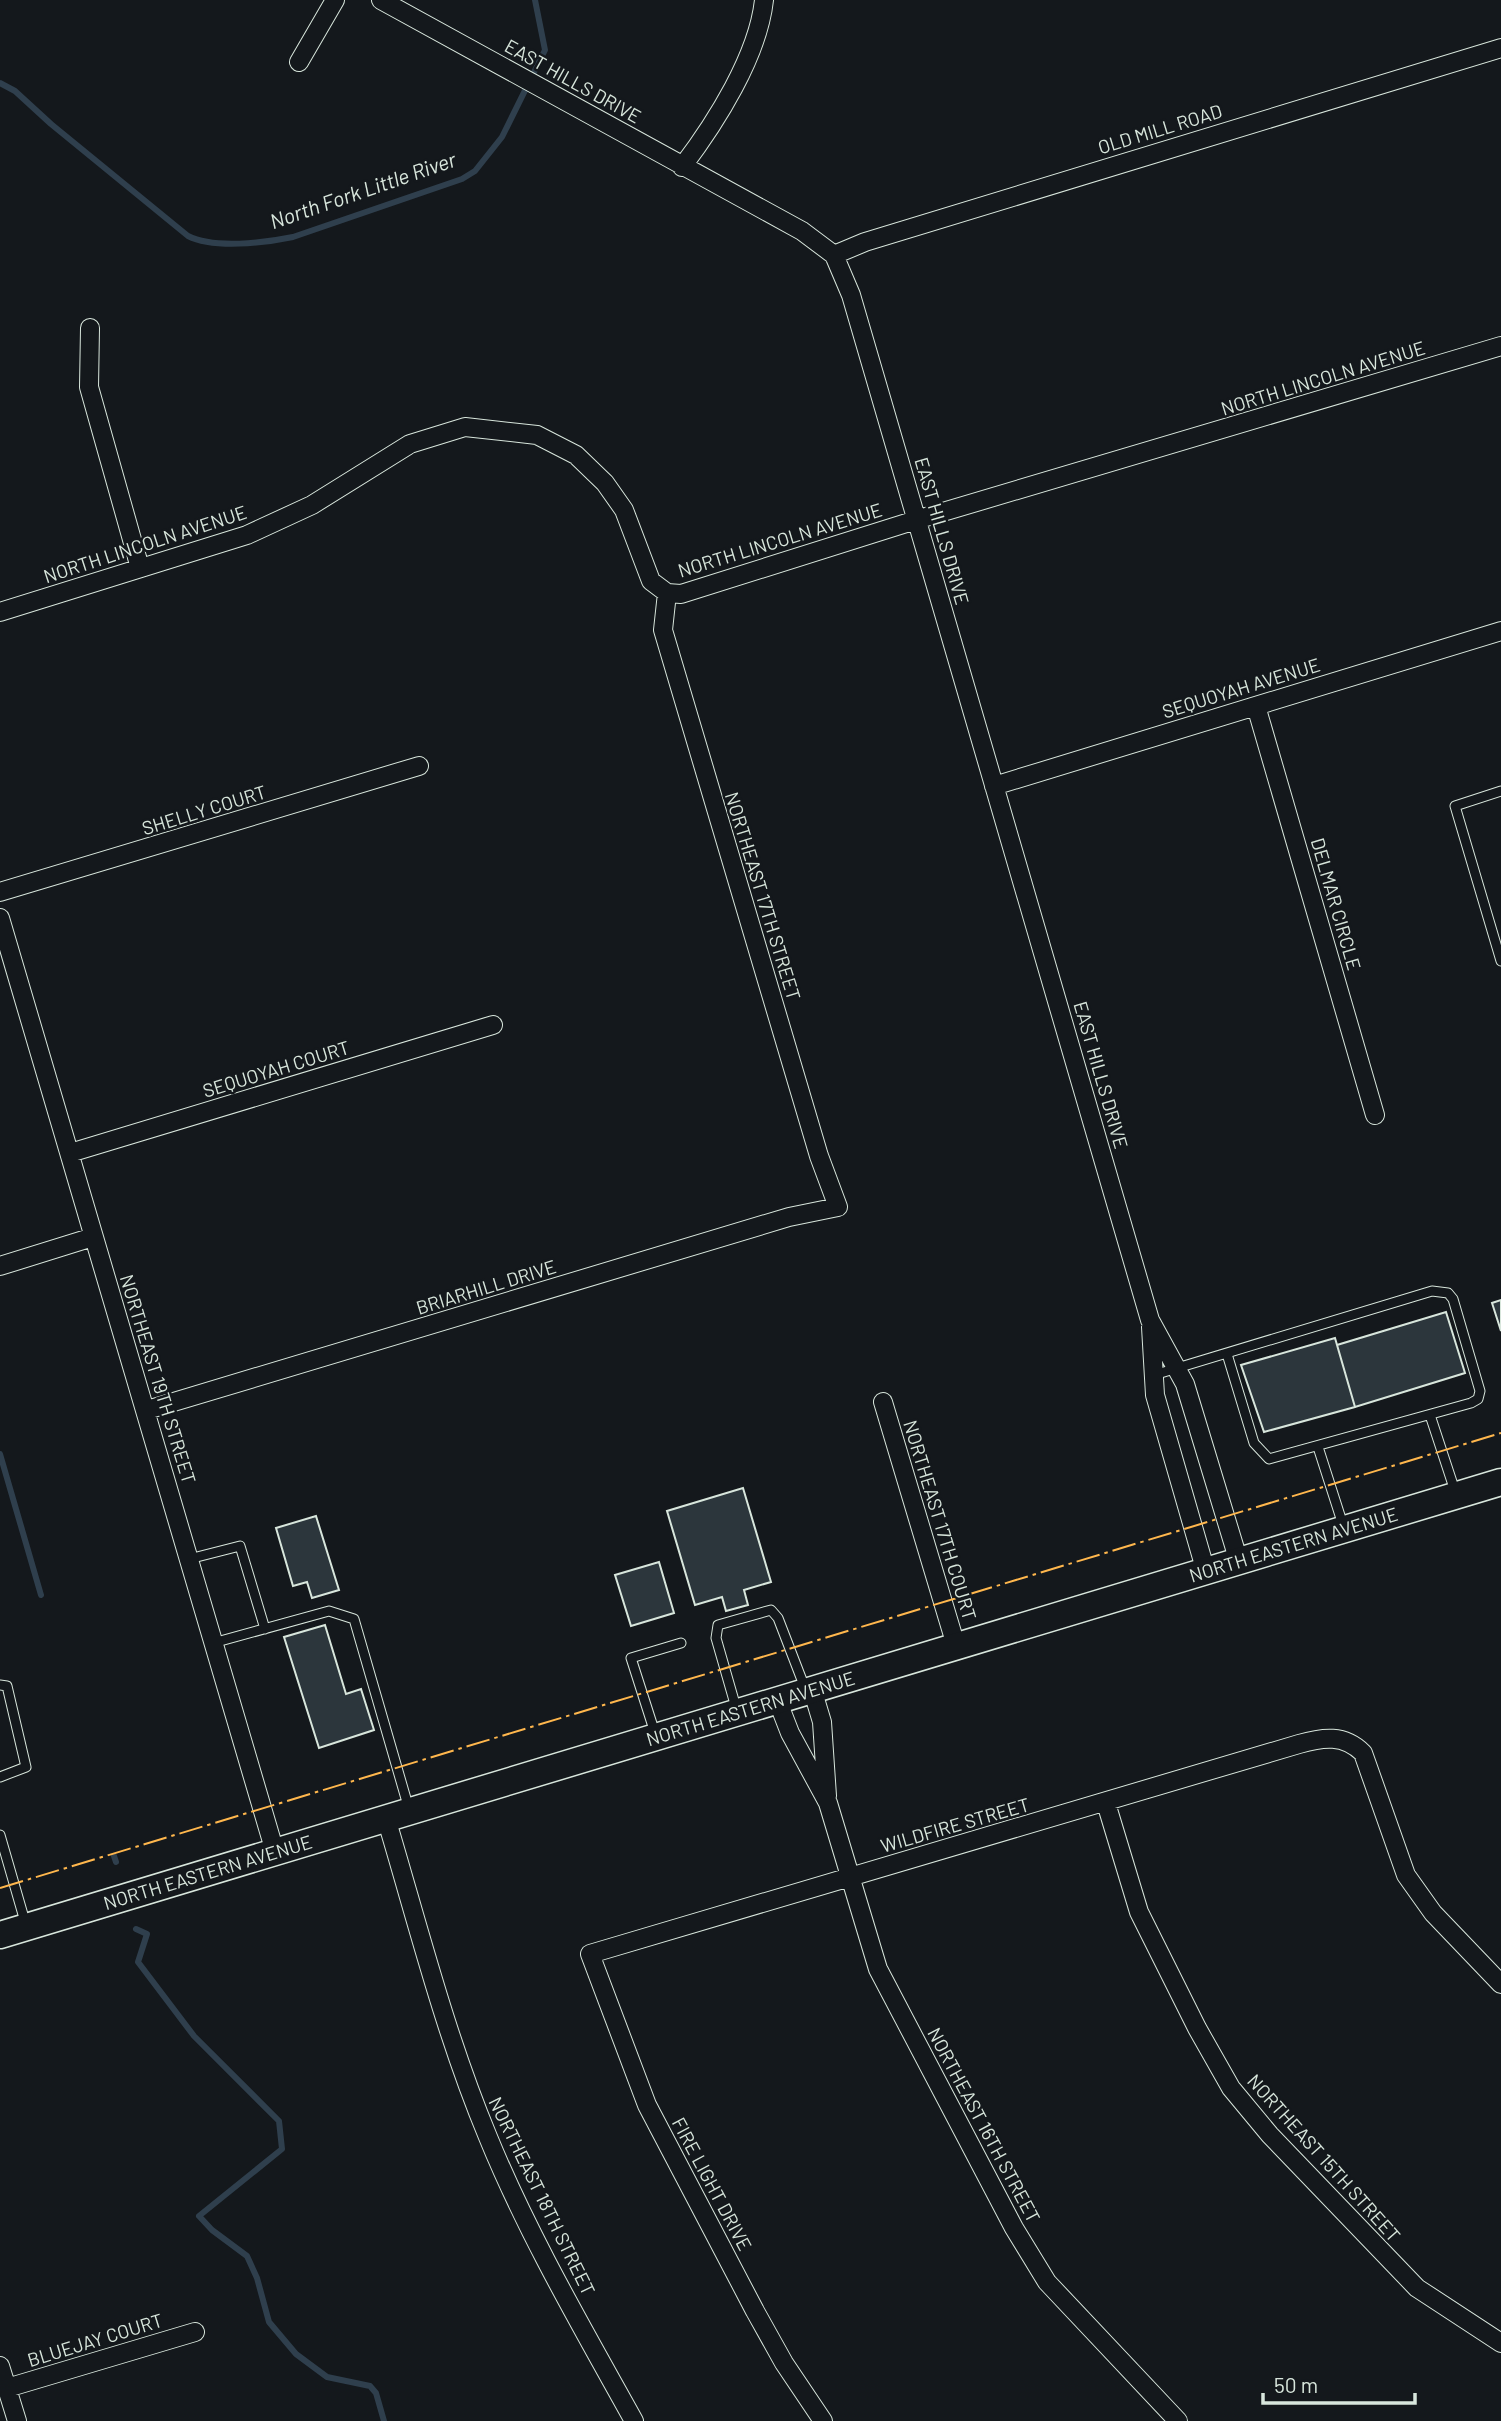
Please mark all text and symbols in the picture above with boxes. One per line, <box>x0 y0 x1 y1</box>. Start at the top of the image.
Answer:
street label: EAST HILLS DRIVE <box>501 34 645 128</box>
street label: OLD MILL ROAD <box>1095 99 1225 158</box>
water label: North Fork Little River <box>266 146 459 233</box>
street label: NORTH LINCOLN AVENUE <box>1218 335 1428 420</box>
street label: EAST HILLS DRIVE <box>910 455 975 607</box>
street label: NORTH LINCOLN AVENUE <box>675 497 885 582</box>
street label: NORTH LINCOLN AVENUE <box>40 500 249 587</box>
street label: SEQUOYAH AVENUE <box>1159 653 1323 722</box>
street label: SHELLY COURT <box>139 780 269 839</box>
street label: NORTHEAST 17TH STREET <box>721 789 806 1003</box>
street label: DELMAR CIRCLE <box>1307 835 1366 973</box>
street label: EAST HILLS DRIVE <box>1069 999 1134 1151</box>
street label: SEQUOYAH COURT <box>200 1035 352 1102</box>
street label: BRIARHILL DRIVE <box>413 1254 559 1319</box>
street label: NORTHEAST 19TH STREET <box>116 1271 201 1486</box>
street label: NORTHEAST 17TH COURT <box>899 1417 982 1623</box>
street label: NORTH EASTERN AVENUE <box>1186 1502 1400 1587</box>
street label: NORTH EASTERN AVENUE <box>643 1666 858 1750</box>
street label: WILDFIRE STREET <box>878 1792 1032 1857</box>
street label: NORTH EASTERN AVENUE <box>101 1829 315 1914</box>
street label: NORTHEAST 16TH STREET <box>923 2023 1046 2226</box>
street label: NORTHEAST 15TH STREET <box>1243 2069 1406 2246</box>
street label: NORTHEAST 18TH STREET <box>484 2093 600 2299</box>
street label: FIRE LIGHT DRIVE <box>668 2113 757 2254</box>
street label: BLUEJAY COURT <box>24 2308 165 2371</box>
scale bar <box>1263 2362 1415 2406</box>
text: 50 m <box>1274 2372 1318 2397</box>

